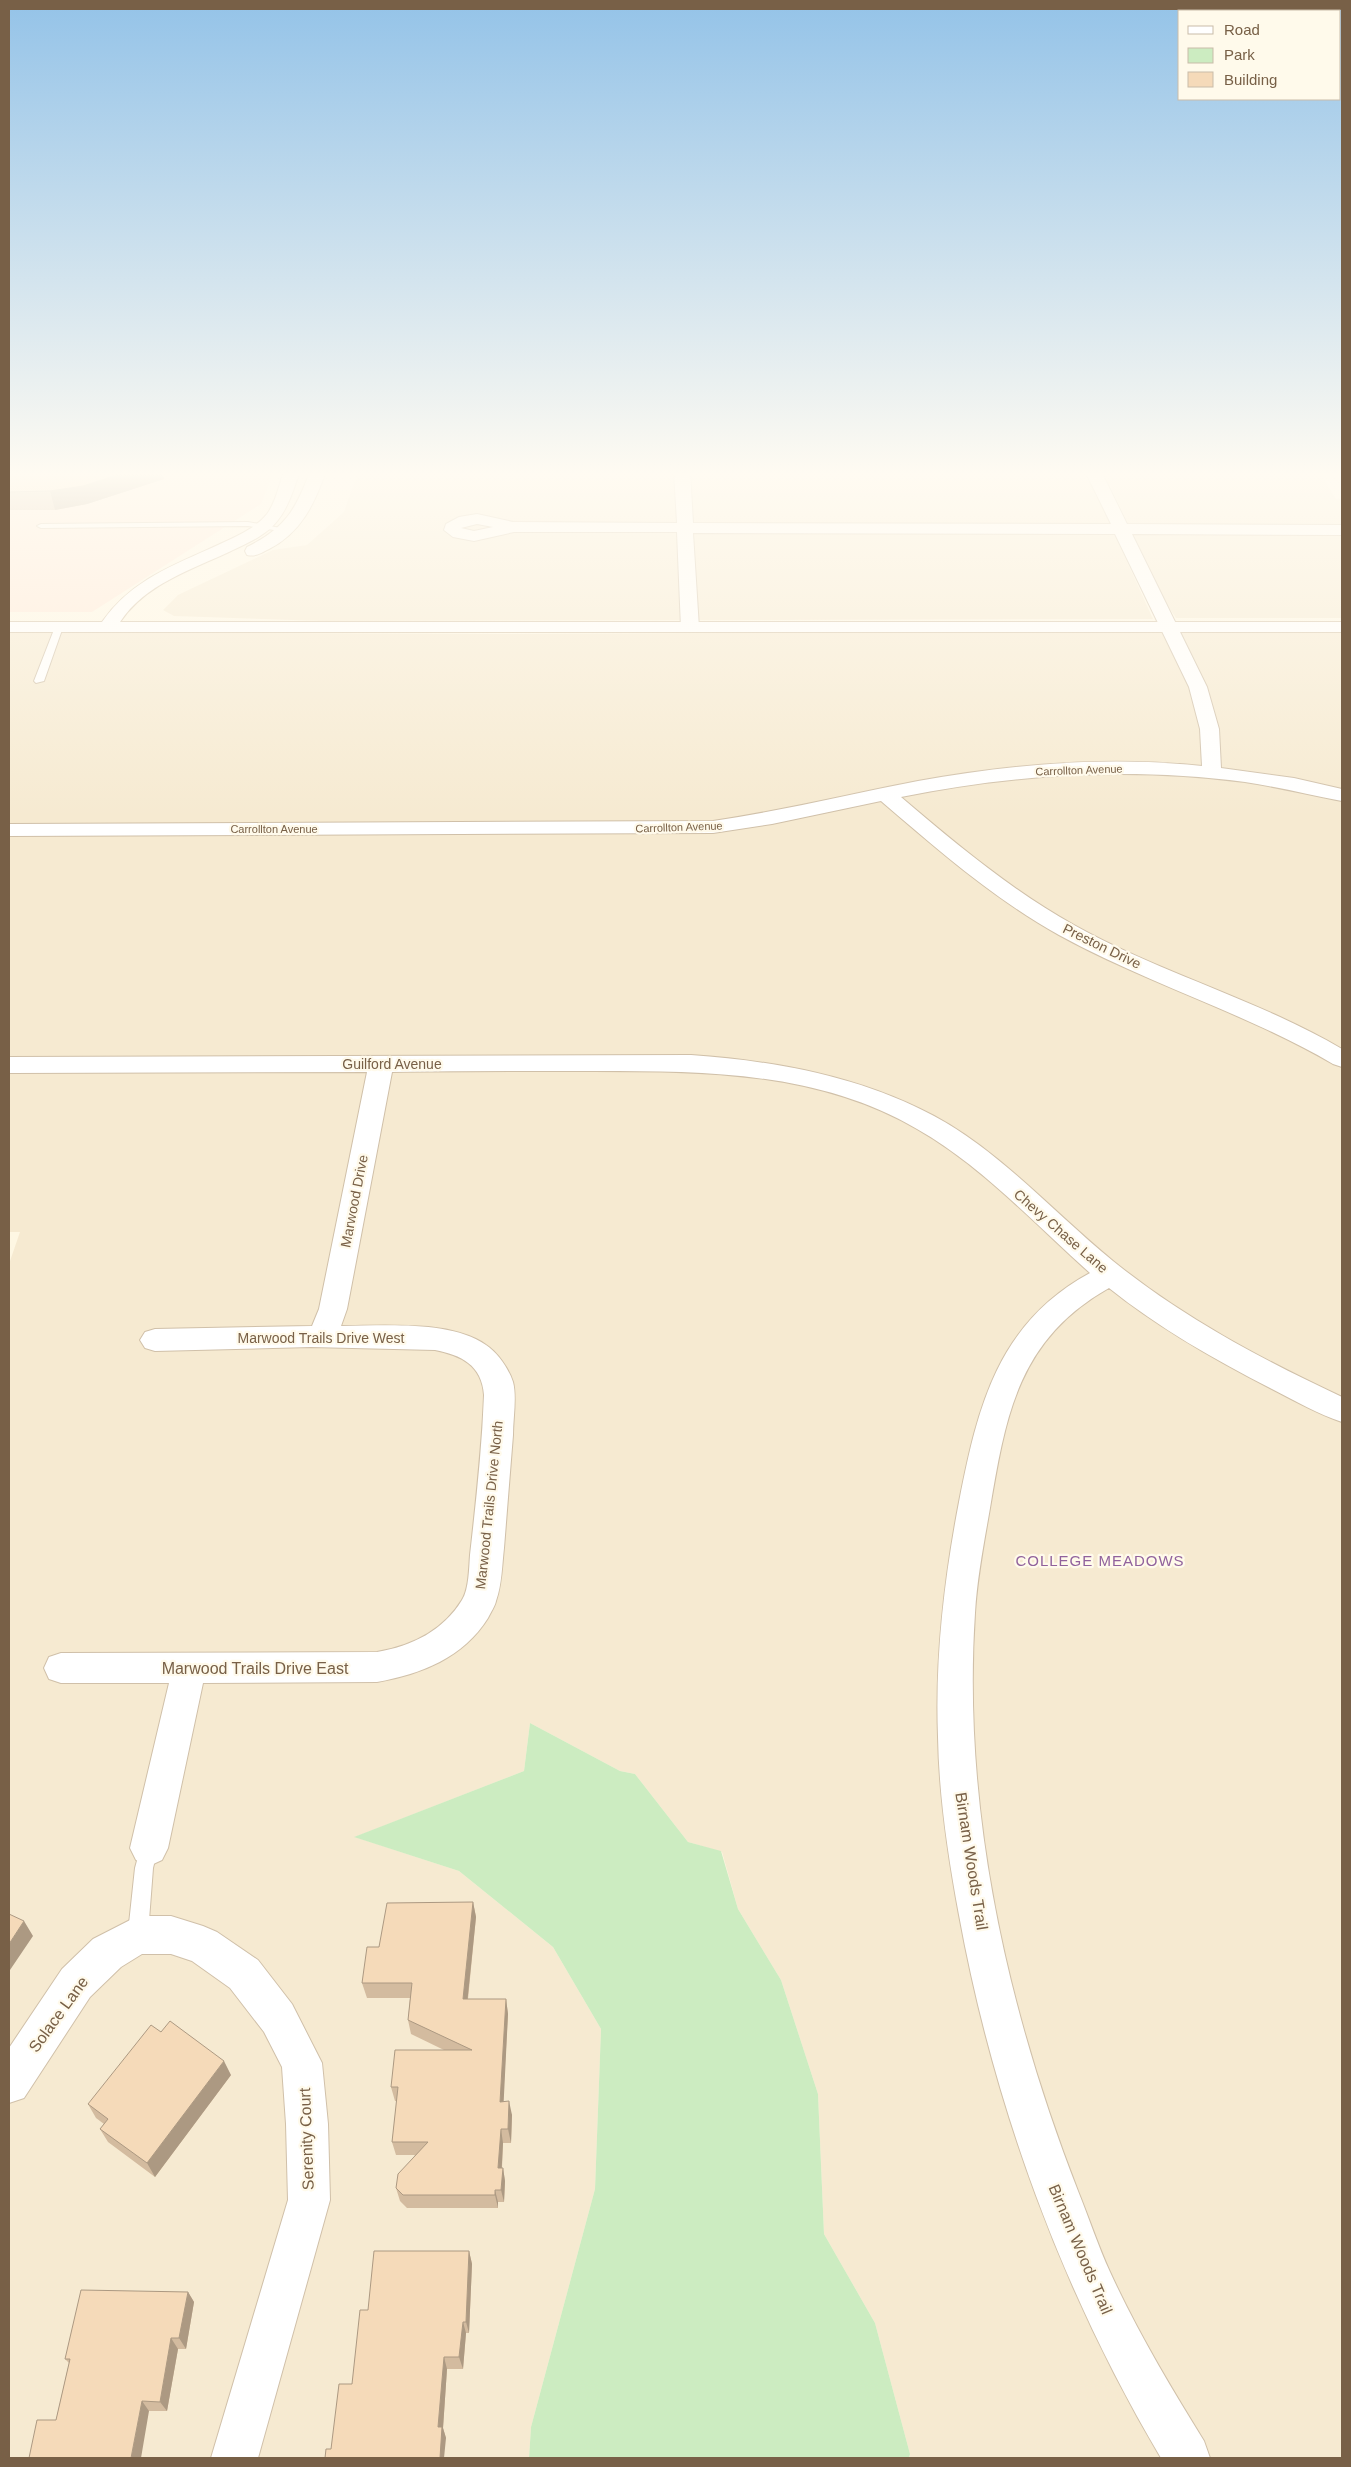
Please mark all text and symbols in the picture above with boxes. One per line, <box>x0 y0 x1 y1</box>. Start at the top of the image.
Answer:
legend <box>1178 10 1341 100</box>
text: Road <box>1224 21 1260 38</box>
text: Park <box>1224 46 1255 63</box>
text: Building <box>1224 71 1277 88</box>
street label: Carrollton Avenue <box>1035 762 1123 778</box>
street label: Carrollton Avenue <box>635 819 723 835</box>
street label: Carrollton Avenue <box>230 823 318 835</box>
street label: Preston Drive <box>1060 920 1144 972</box>
street label: Guilford Avenue <box>342 1056 442 1072</box>
street label: Marwood Drive <box>337 1153 371 1249</box>
street label: Chevy Chase Lane <box>1011 1186 1111 1276</box>
street label: Marwood Trails Drive West <box>237 1330 405 1346</box>
street label: Marwood Trails Drive North <box>472 1420 506 1590</box>
district label: COLLEGE MEADOWS <box>1015 1552 1185 1569</box>
street label: Marwood Trails Drive East <box>162 1660 349 1677</box>
street label: Birnam Woods Trail <box>952 1791 991 1931</box>
street label: Solace Lane <box>25 1973 91 2055</box>
street label: Serenity Court <box>296 2087 317 2190</box>
street label: Birnam Woods Trail <box>1045 2182 1116 2317</box>

